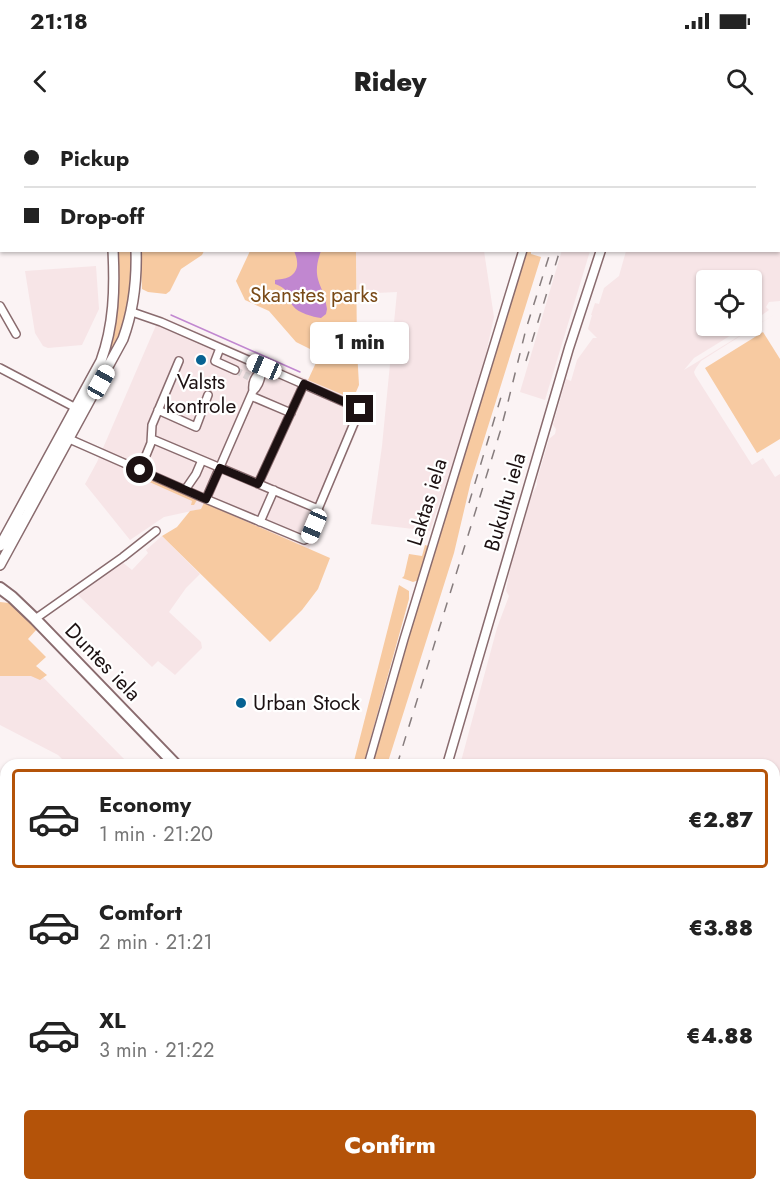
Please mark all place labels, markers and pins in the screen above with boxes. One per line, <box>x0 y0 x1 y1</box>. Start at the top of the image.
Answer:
marker: Valsts kontrole <box>194 353 208 367</box>
place label: Valsts kontrole <box>166 367 236 421</box>
place label: Urban Stock <box>253 688 361 718</box>
marker: Urban Stock <box>234 696 248 710</box>

